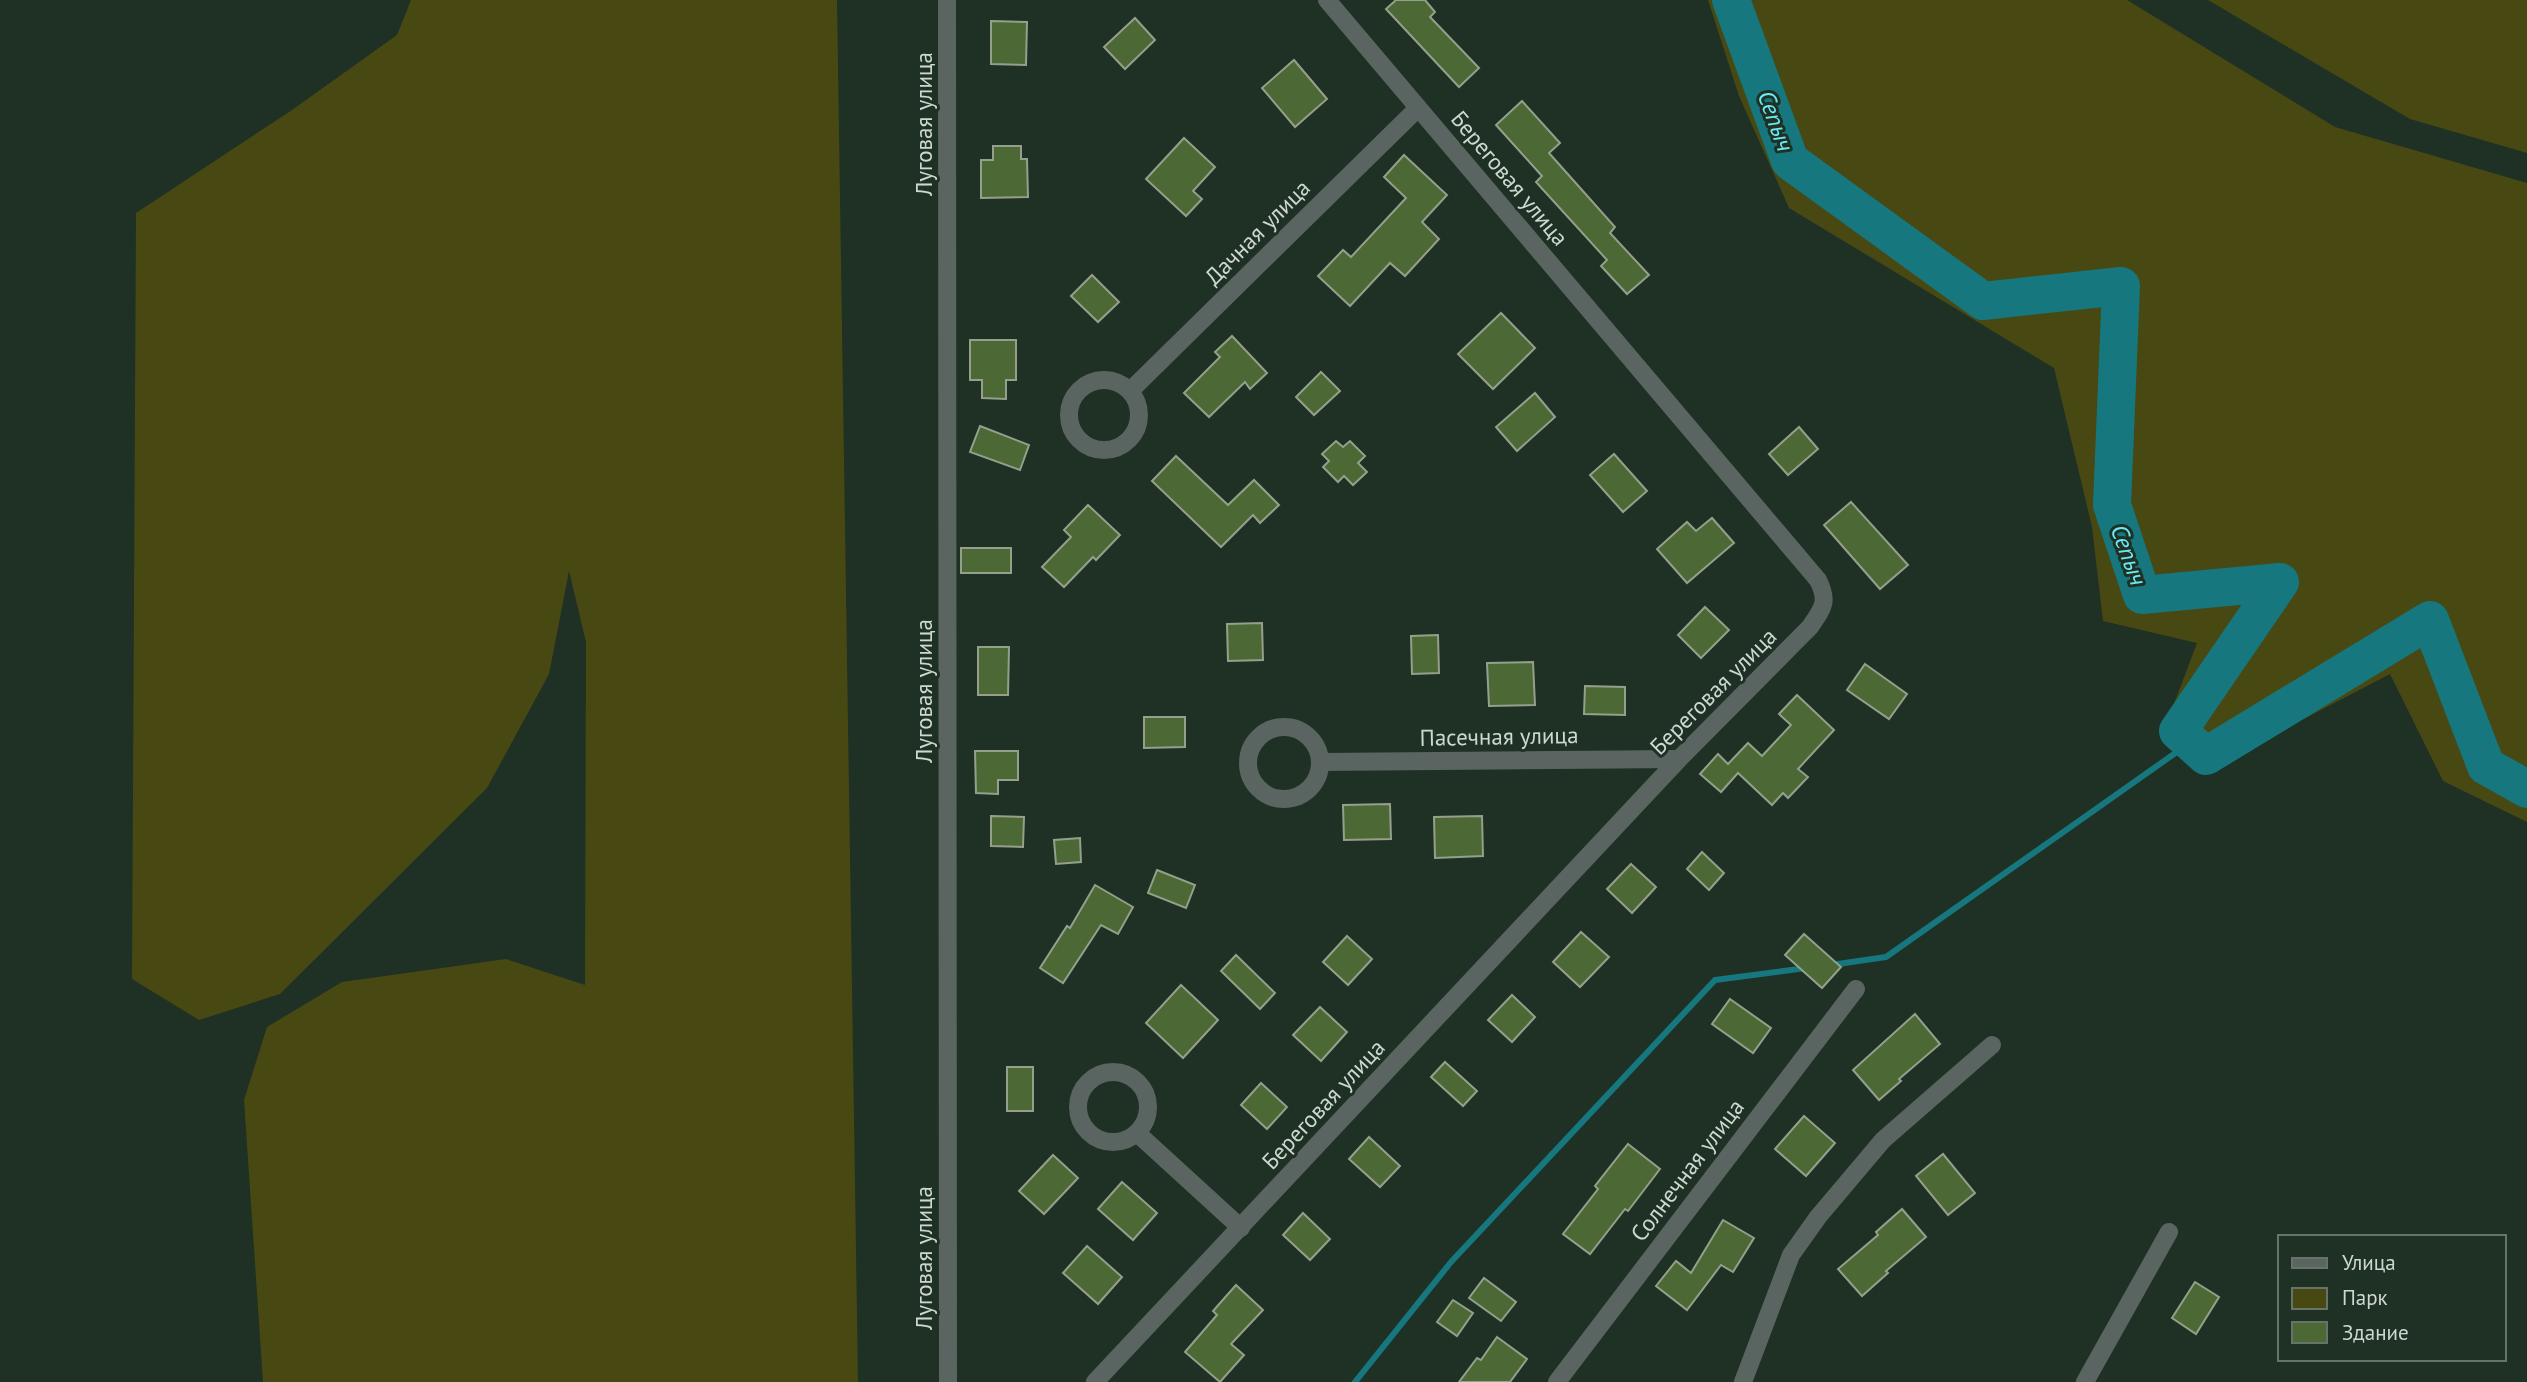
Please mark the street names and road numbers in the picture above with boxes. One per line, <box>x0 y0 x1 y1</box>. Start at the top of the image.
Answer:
street label: Луговая улица <box>909 52 938 197</box>
street label: Береговая улица <box>1445 105 1575 251</box>
street label: Дачная улица <box>1198 173 1316 291</box>
street label: Луговая улица <box>909 619 938 764</box>
street label: Береговая улица <box>1644 622 1782 760</box>
street label: Пасечная улица <box>1419 720 1579 752</box>
street label: Береговая улица <box>1255 1033 1391 1175</box>
street label: Солнечная улица <box>1624 1093 1750 1247</box>
street label: Луговая улица <box>909 1186 938 1331</box>

